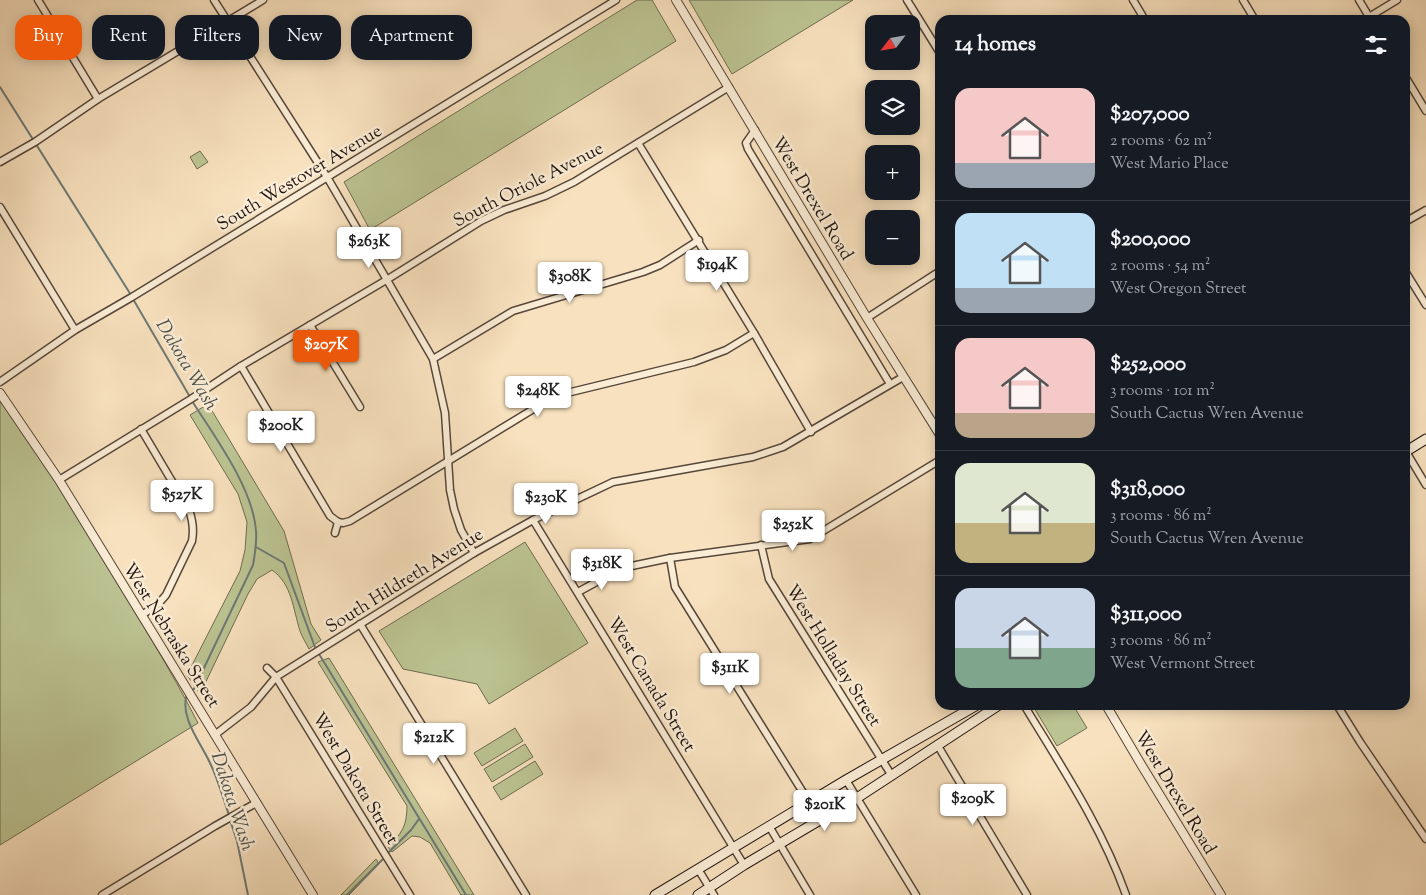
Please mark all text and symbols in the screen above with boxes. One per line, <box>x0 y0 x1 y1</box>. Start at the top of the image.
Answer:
chip: Buy <box>15 15 82 60</box>
chip: Rent <box>92 15 165 60</box>
chip: Filters <box>175 15 259 60</box>
chip: New <box>269 15 341 60</box>
chip: Apartment <box>351 15 472 60</box>
north arrow <box>865 15 920 70</box>
map controls <box>865 15 920 265</box>
text: 14 homes <box>955 30 1036 60</box>
icon: filters <box>1362 31 1390 59</box>
button: layers <box>865 80 920 135</box>
text: $207,000 <box>1110 100 1190 130</box>
icon: home <box>995 108 1055 168</box>
street label: South Westover Avenue <box>212 119 388 238</box>
text: 2 rooms · 62 m² <box>1110 130 1212 153</box>
street label: West Drexel Road <box>764 132 859 266</box>
street label: South Oriole Avenue <box>449 137 609 235</box>
button: + <box>865 145 920 200</box>
text: West Mario Place <box>1110 153 1229 176</box>
button: − <box>865 210 920 265</box>
text: $200,000 <box>1110 225 1191 255</box>
pin: $263K <box>334 226 404 269</box>
text: $263K <box>348 231 390 254</box>
icon: home <box>995 233 1055 293</box>
pin: $194K <box>682 250 752 292</box>
text: $194K <box>696 254 738 277</box>
text: 2 rooms · 54 m² <box>1110 255 1210 278</box>
pin: $308K <box>535 262 605 304</box>
text: $308K <box>549 266 591 289</box>
text: West Oregon Street <box>1110 278 1247 301</box>
water label: Dakota Wash <box>148 315 224 417</box>
pin: $207K <box>291 330 361 372</box>
text: $207K <box>304 334 348 357</box>
text: $252,000 <box>1110 350 1186 380</box>
icon: home <box>995 358 1055 418</box>
pin: $248K <box>503 376 573 418</box>
text: $248K <box>516 380 560 403</box>
text: 3 rooms · 101 m² <box>1110 380 1215 403</box>
text: South Cactus Wren Avenue <box>1110 403 1304 426</box>
pin: $200K <box>246 410 316 453</box>
text: $200K <box>259 415 303 438</box>
text: $318,000 <box>1110 475 1185 505</box>
pin: $527K <box>147 480 217 522</box>
pin: $230K <box>511 482 581 525</box>
icon: home <box>995 483 1055 543</box>
text: $527K <box>161 484 203 507</box>
text: $230K <box>525 487 567 510</box>
text: 3 rooms · 86 m² <box>1110 505 1212 528</box>
pin: $252K <box>758 510 828 552</box>
text: $252K <box>773 514 813 537</box>
street label: South Hildreth Avenue <box>321 523 489 641</box>
text: South Cactus Wren Avenue <box>1110 528 1304 551</box>
pin: $318K <box>567 548 637 591</box>
text: $318K <box>582 553 622 576</box>
street label: West Nebraska Street <box>115 559 225 714</box>
street label: West Holladay Street <box>778 580 887 732</box>
text: $311,000 <box>1110 600 1182 630</box>
icon: home <box>995 608 1055 668</box>
street label: West Canada Street <box>600 612 701 758</box>
text: 3 rooms · 86 m² <box>1110 630 1212 653</box>
pin: $311K <box>695 652 765 695</box>
text: West Vermont Street <box>1110 653 1255 676</box>
text: $311K <box>711 657 749 680</box>
street label: West Dakota Street <box>304 708 404 850</box>
pin: $212K <box>399 722 469 765</box>
street label: West Drexel Road <box>1127 726 1222 860</box>
text: $212K <box>414 727 454 750</box>
water label: Dakota Wash <box>203 749 260 855</box>
pin: $209K <box>938 784 1008 826</box>
text: $209K <box>951 788 995 811</box>
pin: $201K <box>790 790 860 832</box>
text: $201K <box>804 794 846 817</box>

